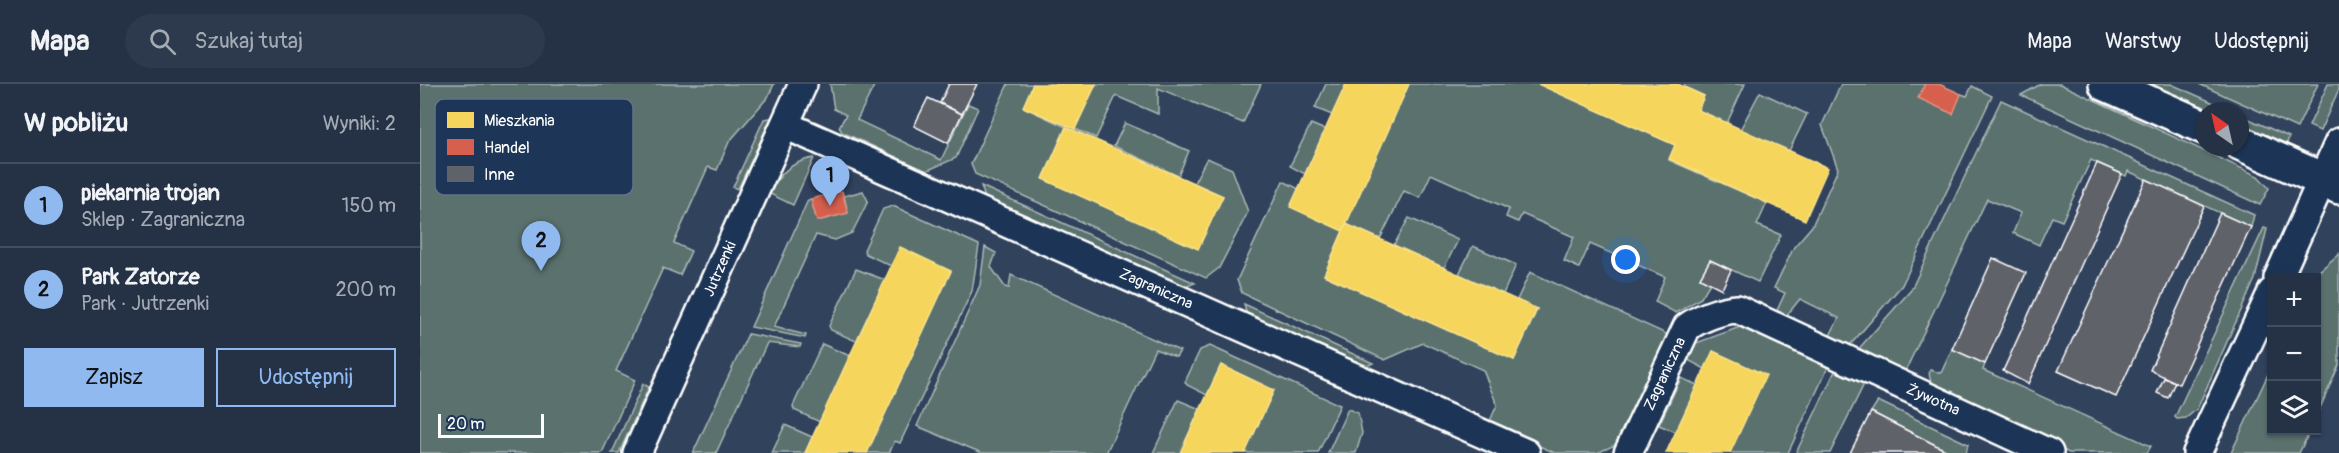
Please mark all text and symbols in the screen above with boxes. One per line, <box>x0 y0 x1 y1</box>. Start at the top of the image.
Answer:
search box <box>125 14 545 68</box>
text: Mapa <box>30 24 89 59</box>
icon: search <box>146 25 179 58</box>
text: Szukaj tutaj <box>194 27 303 55</box>
text: Mapa <box>2027 28 2072 55</box>
text: Warstwy <box>2105 28 2181 55</box>
text: Udostępnij <box>2214 28 2309 55</box>
legend <box>435 99 633 195</box>
north arrow <box>2195 102 2249 156</box>
text: W pobliżu <box>24 107 128 139</box>
text: Wyniki: 2 <box>323 111 396 136</box>
text: Mieszkania <box>484 111 555 131</box>
text: Handel <box>484 138 530 158</box>
pin: 1 <box>810 156 850 206</box>
text: Inne <box>484 165 515 185</box>
text: piekarnia trojan <box>81 179 220 207</box>
text: 1 <box>40 193 47 218</box>
text: 150 m <box>342 193 396 218</box>
text: Sklep · Zagraniczna <box>81 207 245 232</box>
pin: 2 <box>522 222 560 271</box>
street label: Jutrzenki <box>699 238 741 300</box>
your location <box>1611 245 1640 274</box>
text: Park Zatorze <box>81 263 200 291</box>
street label: Zagraniczna <box>1116 264 1196 314</box>
map controls <box>2267 273 2321 435</box>
button: + <box>2267 273 2321 327</box>
text: 2 <box>38 277 49 302</box>
text: 200 m <box>335 277 396 302</box>
text: Park · Jutrzenki <box>81 291 209 316</box>
button: − <box>2267 327 2321 381</box>
street label: Zagraniczna <box>1640 334 1690 414</box>
button: Zapisz <box>24 348 204 407</box>
button: Udostępnij <box>216 348 396 407</box>
street label: Żywotna <box>1903 380 1963 420</box>
button: layers <box>2267 381 2321 435</box>
scale bar <box>438 411 544 438</box>
text: 20 m <box>447 414 485 434</box>

